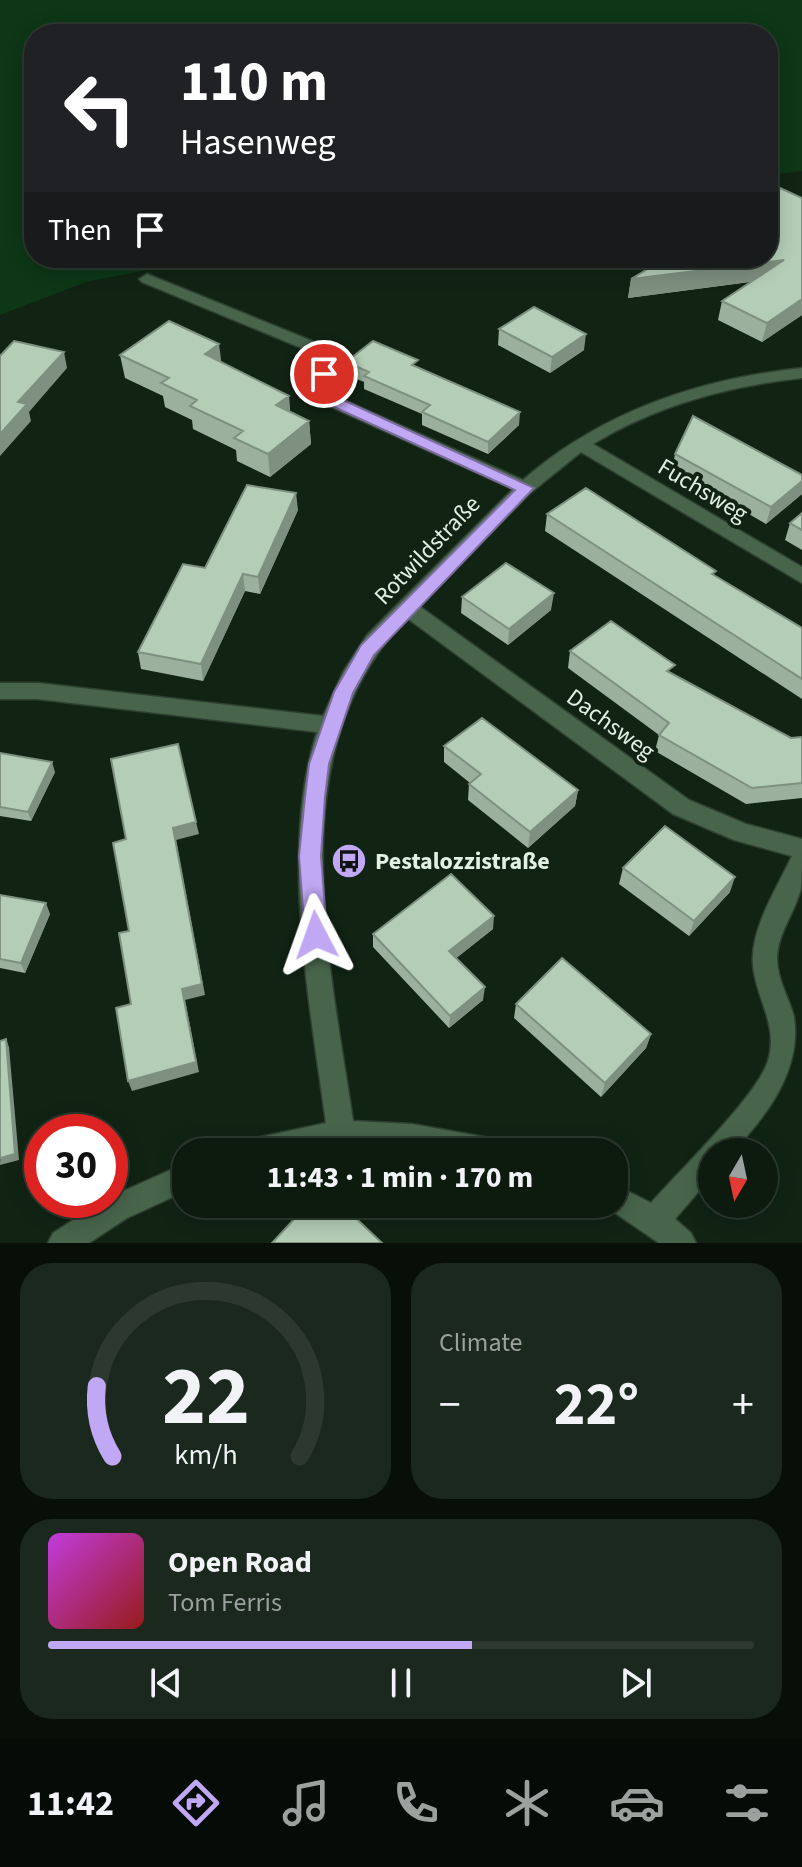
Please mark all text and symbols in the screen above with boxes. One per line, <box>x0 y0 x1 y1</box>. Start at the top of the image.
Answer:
text: 110 m <box>180 43 328 122</box>
icon: left <box>48 56 152 160</box>
text: Hasenweg <box>180 117 336 168</box>
icon: arrive <box>128 208 172 252</box>
text: Then <box>48 209 112 252</box>
pin <box>290 340 358 408</box>
icon: arrive <box>302 352 346 396</box>
street label: Fuchsweg <box>651 450 754 531</box>
street label: Rotwildstraße <box>366 488 489 613</box>
street label: Dachsweg <box>559 680 662 768</box>
bus stop icon: Pestalozzistraße <box>330 842 368 880</box>
place label: Pestalozzistraße <box>375 844 550 879</box>
position arrow <box>274 893 358 977</box>
speed limit sign: 30 <box>24 1114 128 1218</box>
north arrow <box>698 1138 778 1218</box>
map controls <box>698 1138 778 1218</box>
text: 11:43 · 1 min · 170 m <box>267 1156 533 1199</box>
text: Climate <box>439 1324 523 1361</box>
text: 22 <box>162 1338 249 1456</box>
text: 22° <box>554 1363 639 1448</box>
text: − <box>439 1374 461 1437</box>
text: + <box>732 1374 754 1437</box>
text: km/h <box>174 1435 237 1475</box>
text: Open Road <box>168 1541 312 1584</box>
text: Tom Ferris <box>168 1584 282 1621</box>
icon: previous <box>144 1661 188 1705</box>
icon: pause <box>379 1661 423 1705</box>
icon: next <box>614 1661 658 1705</box>
icon: directions <box>168 1775 224 1831</box>
icon: music <box>278 1775 334 1831</box>
icon: phone <box>388 1775 444 1831</box>
icon: climate <box>499 1775 555 1831</box>
icon: car <box>609 1775 665 1831</box>
icon: filters <box>719 1775 775 1831</box>
text: 11:42 <box>27 1778 114 1829</box>

